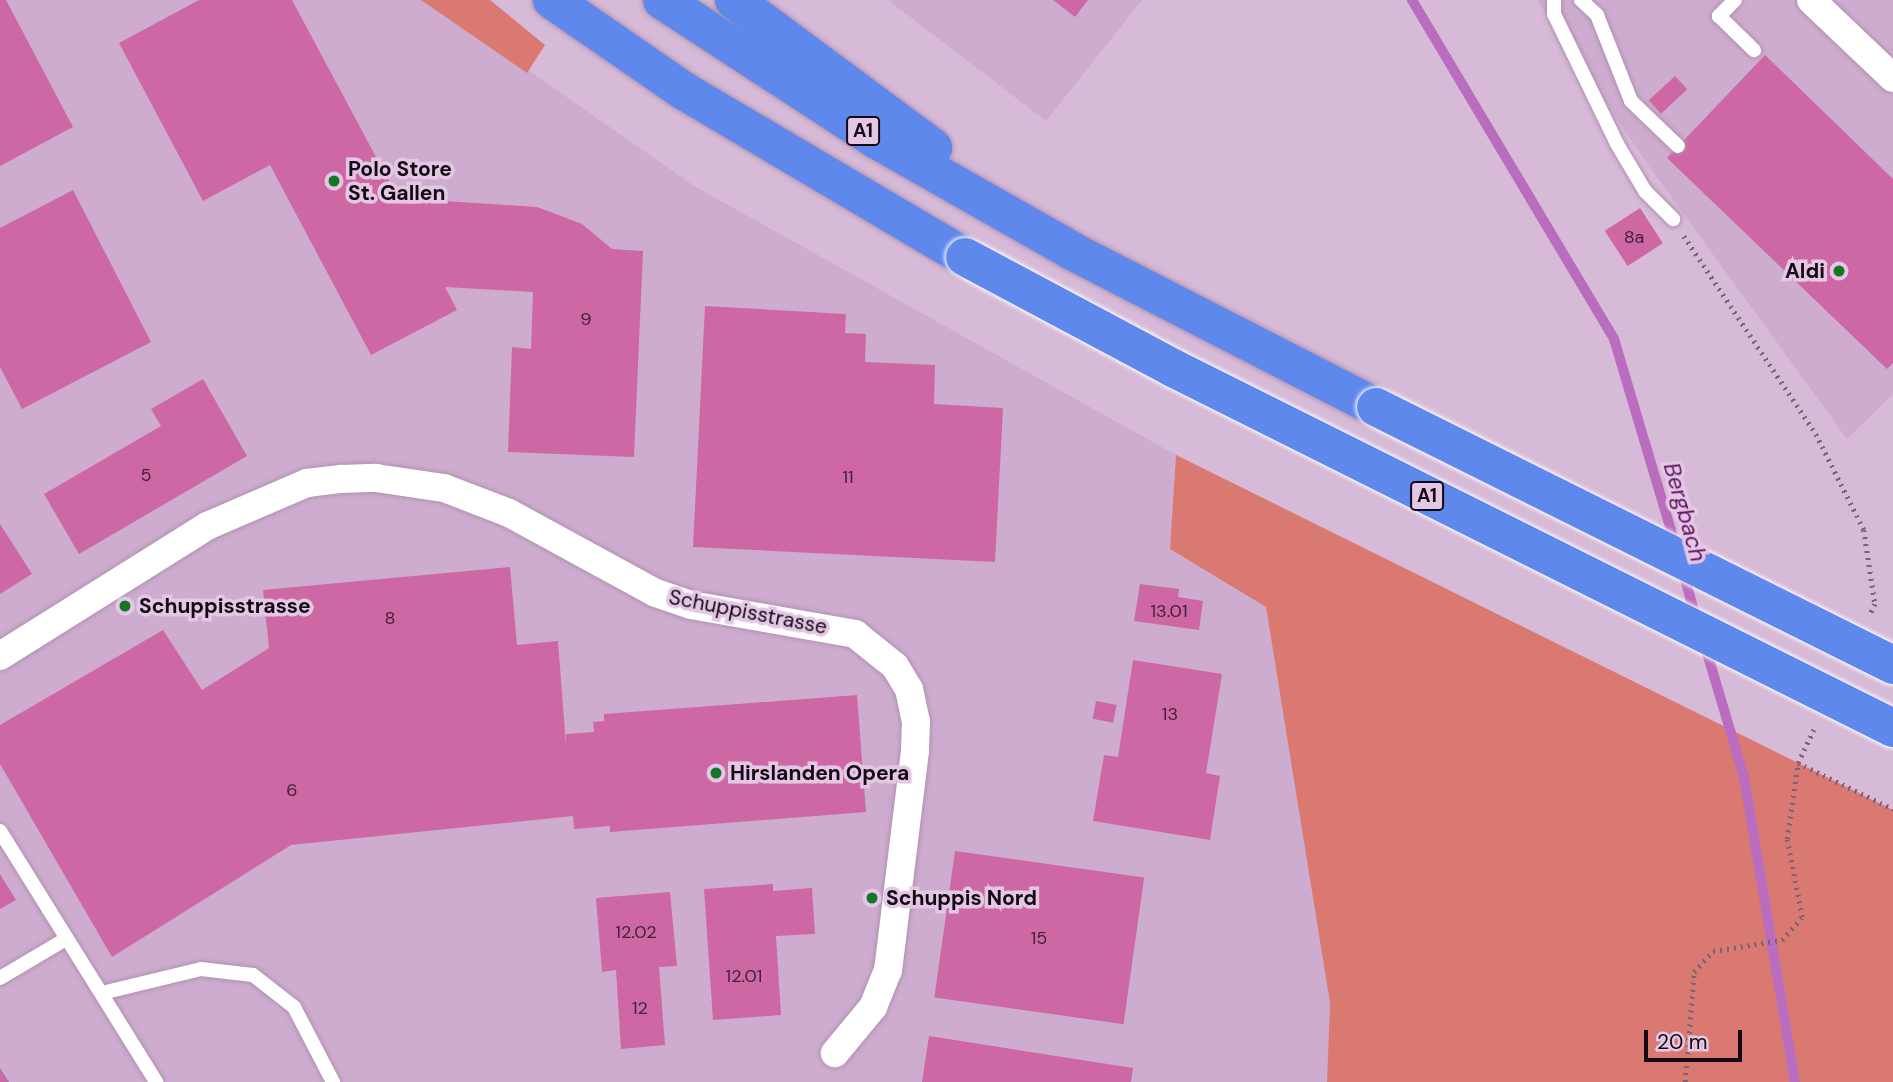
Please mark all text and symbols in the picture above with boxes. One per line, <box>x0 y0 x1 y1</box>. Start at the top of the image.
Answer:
road number: A1 <box>846 116 880 146</box>
place label: Polo Store St. Gallen <box>348 156 452 206</box>
marker: Polo Store St. Gallen <box>326 173 342 189</box>
house number: 8a <box>1624 226 1644 248</box>
place label: Aldi <box>1785 258 1825 284</box>
marker: Aldi <box>1831 263 1847 279</box>
house number: 9 <box>580 308 592 330</box>
water label: Bergbach <box>1658 459 1712 565</box>
house number: 5 <box>141 464 151 486</box>
house number: 11 <box>842 466 854 488</box>
road number: A1 <box>1410 481 1444 512</box>
street label: Schuppisstrasse <box>667 584 829 640</box>
place label: Schuppisstrasse <box>139 593 311 619</box>
marker: Schuppisstrasse <box>117 598 133 614</box>
house number: 13.01 <box>1150 600 1188 622</box>
house number: 8 <box>385 607 395 629</box>
house number: 13 <box>1162 703 1178 725</box>
place label: Hirslanden Opera <box>730 760 909 786</box>
marker: Hirslanden Opera <box>708 765 724 781</box>
house number: 6 <box>286 779 298 801</box>
place label: Schuppis Nord <box>886 885 1037 911</box>
marker: Schuppis Nord <box>864 890 880 906</box>
house number: 12.02 <box>615 921 657 943</box>
house number: 15 <box>1031 927 1047 949</box>
house number: 12.01 <box>726 965 762 987</box>
house number: 12 <box>632 997 648 1019</box>
scale bar <box>1648 1016 1746 1060</box>
text: 20 m <box>1657 1028 1708 1056</box>

